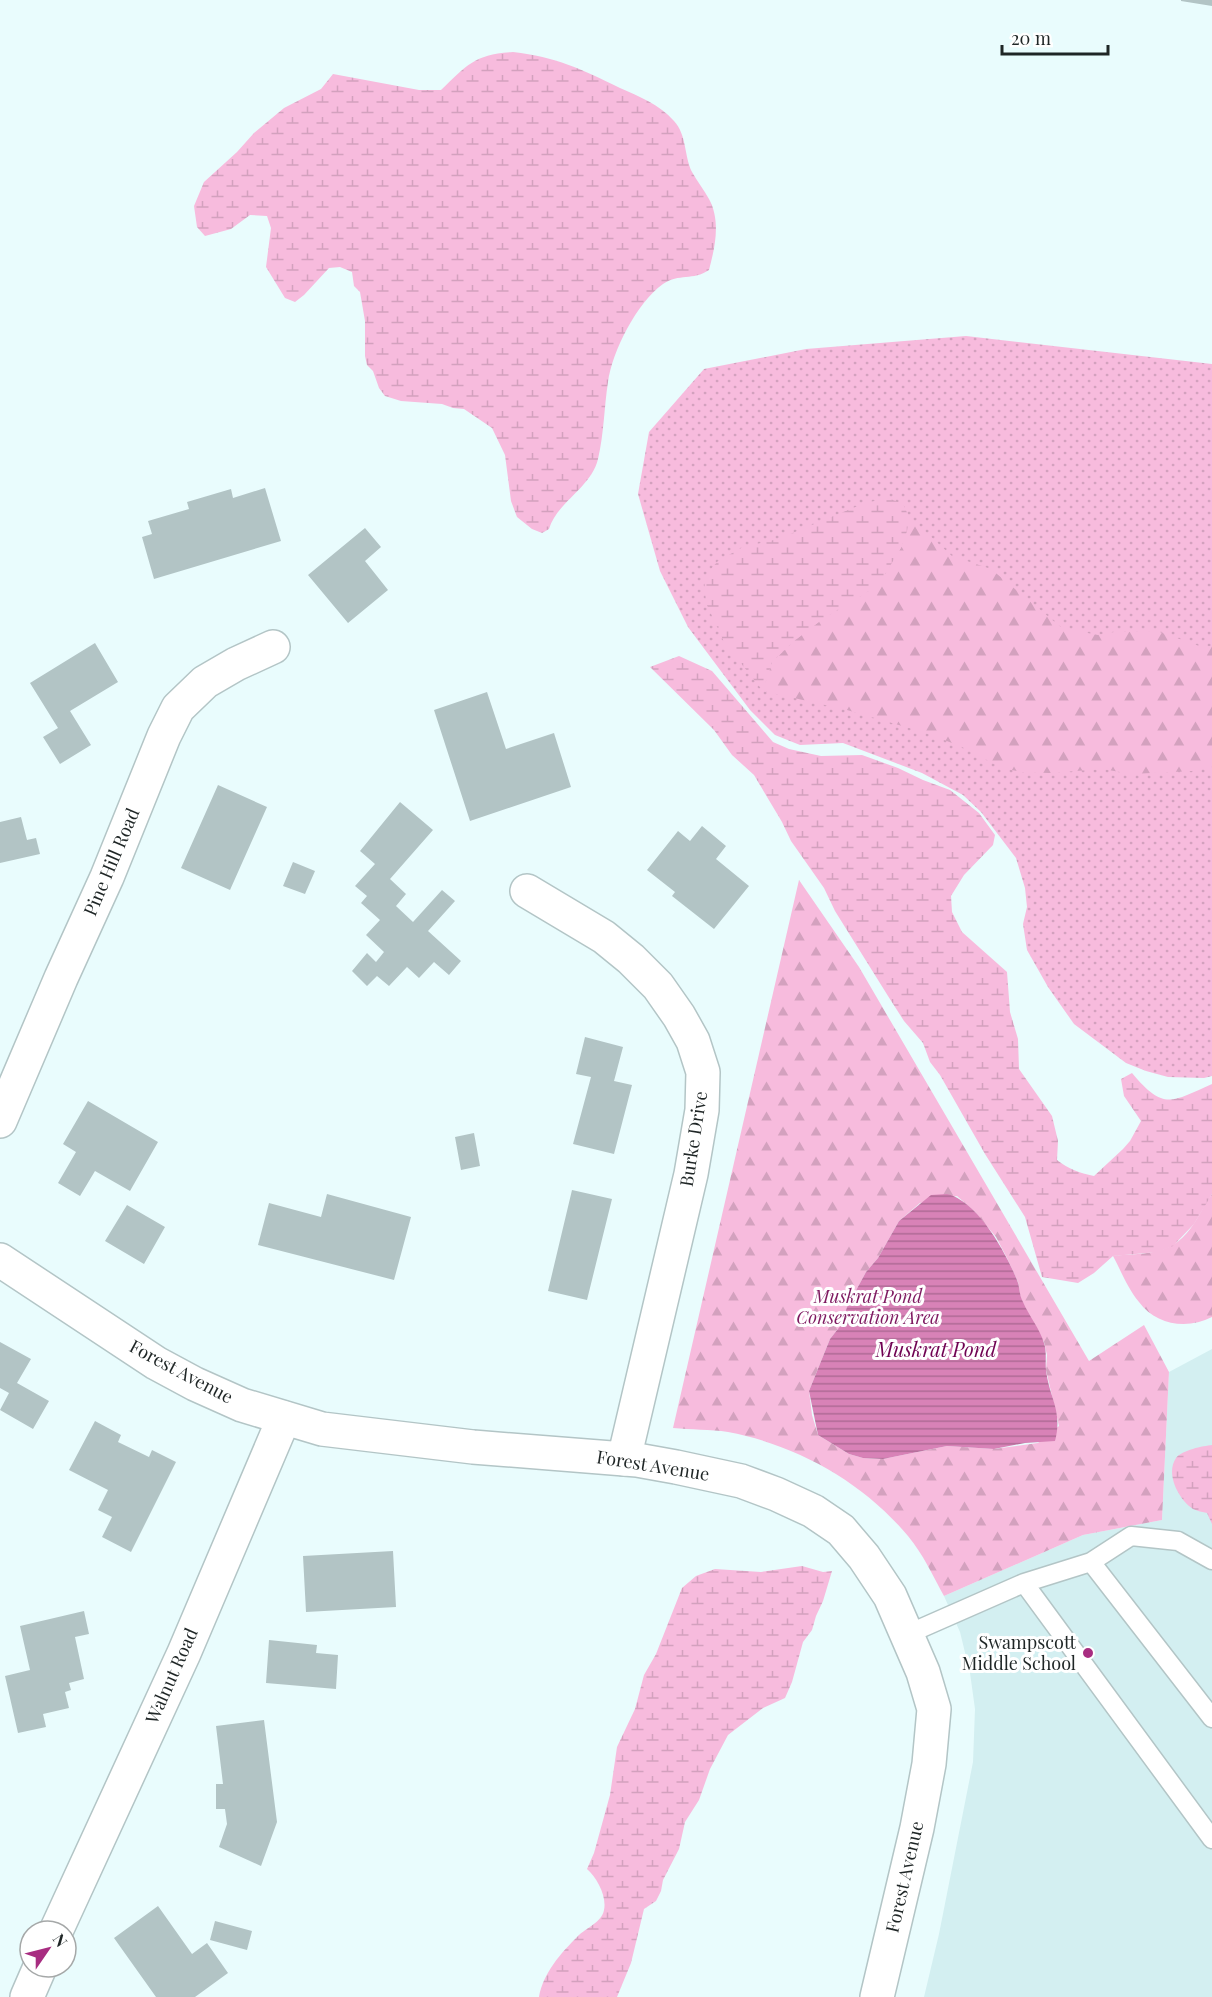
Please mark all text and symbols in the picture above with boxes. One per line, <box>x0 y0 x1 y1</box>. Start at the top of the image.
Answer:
scale bar <box>1002 18 1108 56</box>
text: 20 m <box>1011 26 1051 50</box>
street label: Pine Hill Road <box>78 804 145 919</box>
street label: Burke Drive <box>674 1089 712 1188</box>
park label: Muskrat Pond Conservation Area <box>796 1284 940 1329</box>
street label: Forest Avenue <box>126 1334 237 1408</box>
water label: Muskrat Pond <box>875 1335 997 1362</box>
street label: Forest Avenue <box>595 1444 711 1486</box>
street label: Walnut Road <box>139 1624 203 1728</box>
place label: Swampscott Middle School <box>962 1630 1077 1675</box>
marker: Swampscott Middle School <box>1081 1646 1095 1660</box>
street label: Forest Avenue <box>880 1819 929 1935</box>
north arrow <box>18 1919 78 1979</box>
text: N <box>49 1929 73 1951</box>

